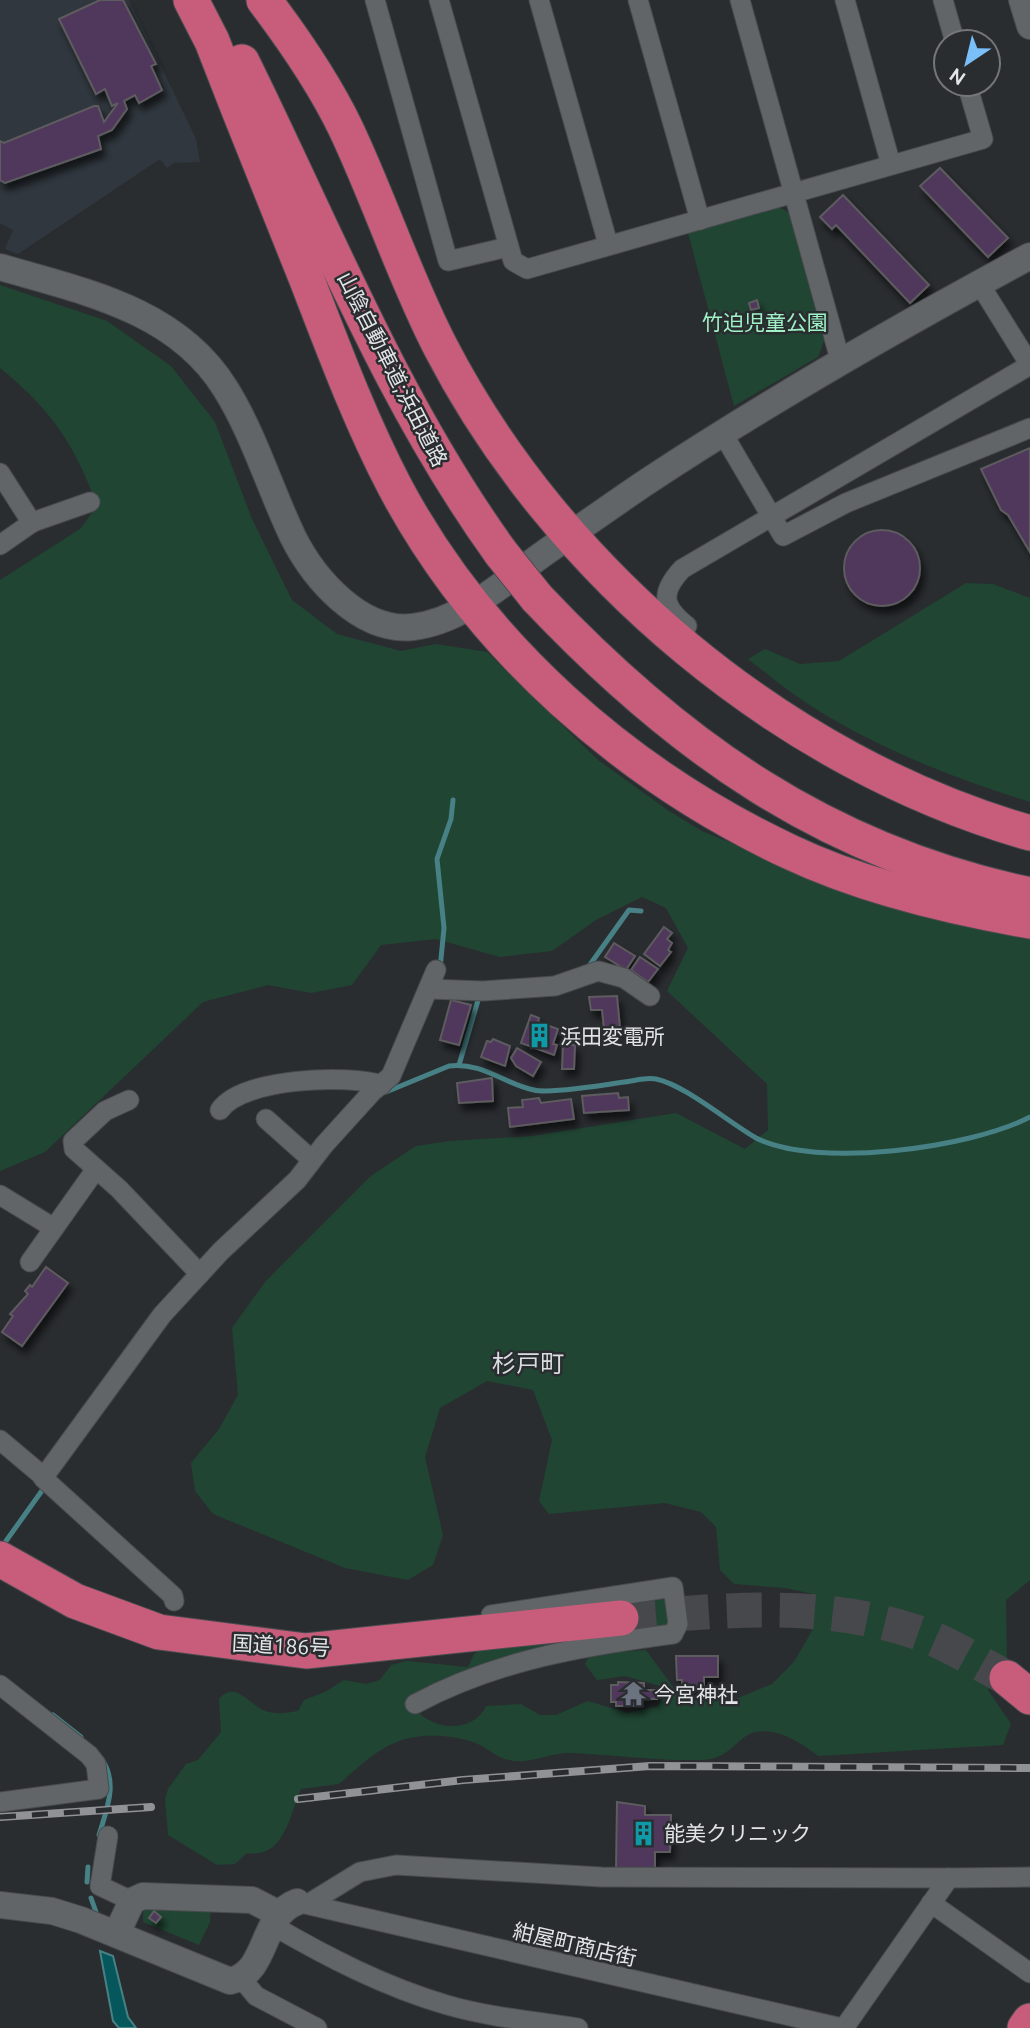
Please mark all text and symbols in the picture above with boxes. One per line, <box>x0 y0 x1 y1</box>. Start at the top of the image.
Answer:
north arrow <box>932 28 1002 98</box>
text: N <box>945 64 969 90</box>
street label: 山陰自動車道;浜田道路 <box>333 268 453 470</box>
park label: 竹迫児童公園 <box>702 310 828 334</box>
building icon: 浜田変電所 <box>526 1022 554 1050</box>
place label: 浜田変電所 <box>560 1024 665 1048</box>
district label: 杉戸町 <box>492 1350 564 1377</box>
street label: 国道186号 <box>231 1630 331 1660</box>
temple icon: 今宮神社 <box>620 1680 648 1708</box>
place label: 今宮神社 <box>654 1682 738 1706</box>
building icon: 能美クリニック <box>630 1819 658 1847</box>
place label: 能美クリニック <box>664 1821 811 1845</box>
street label: 紺屋町商店街 <box>511 1918 639 1970</box>

